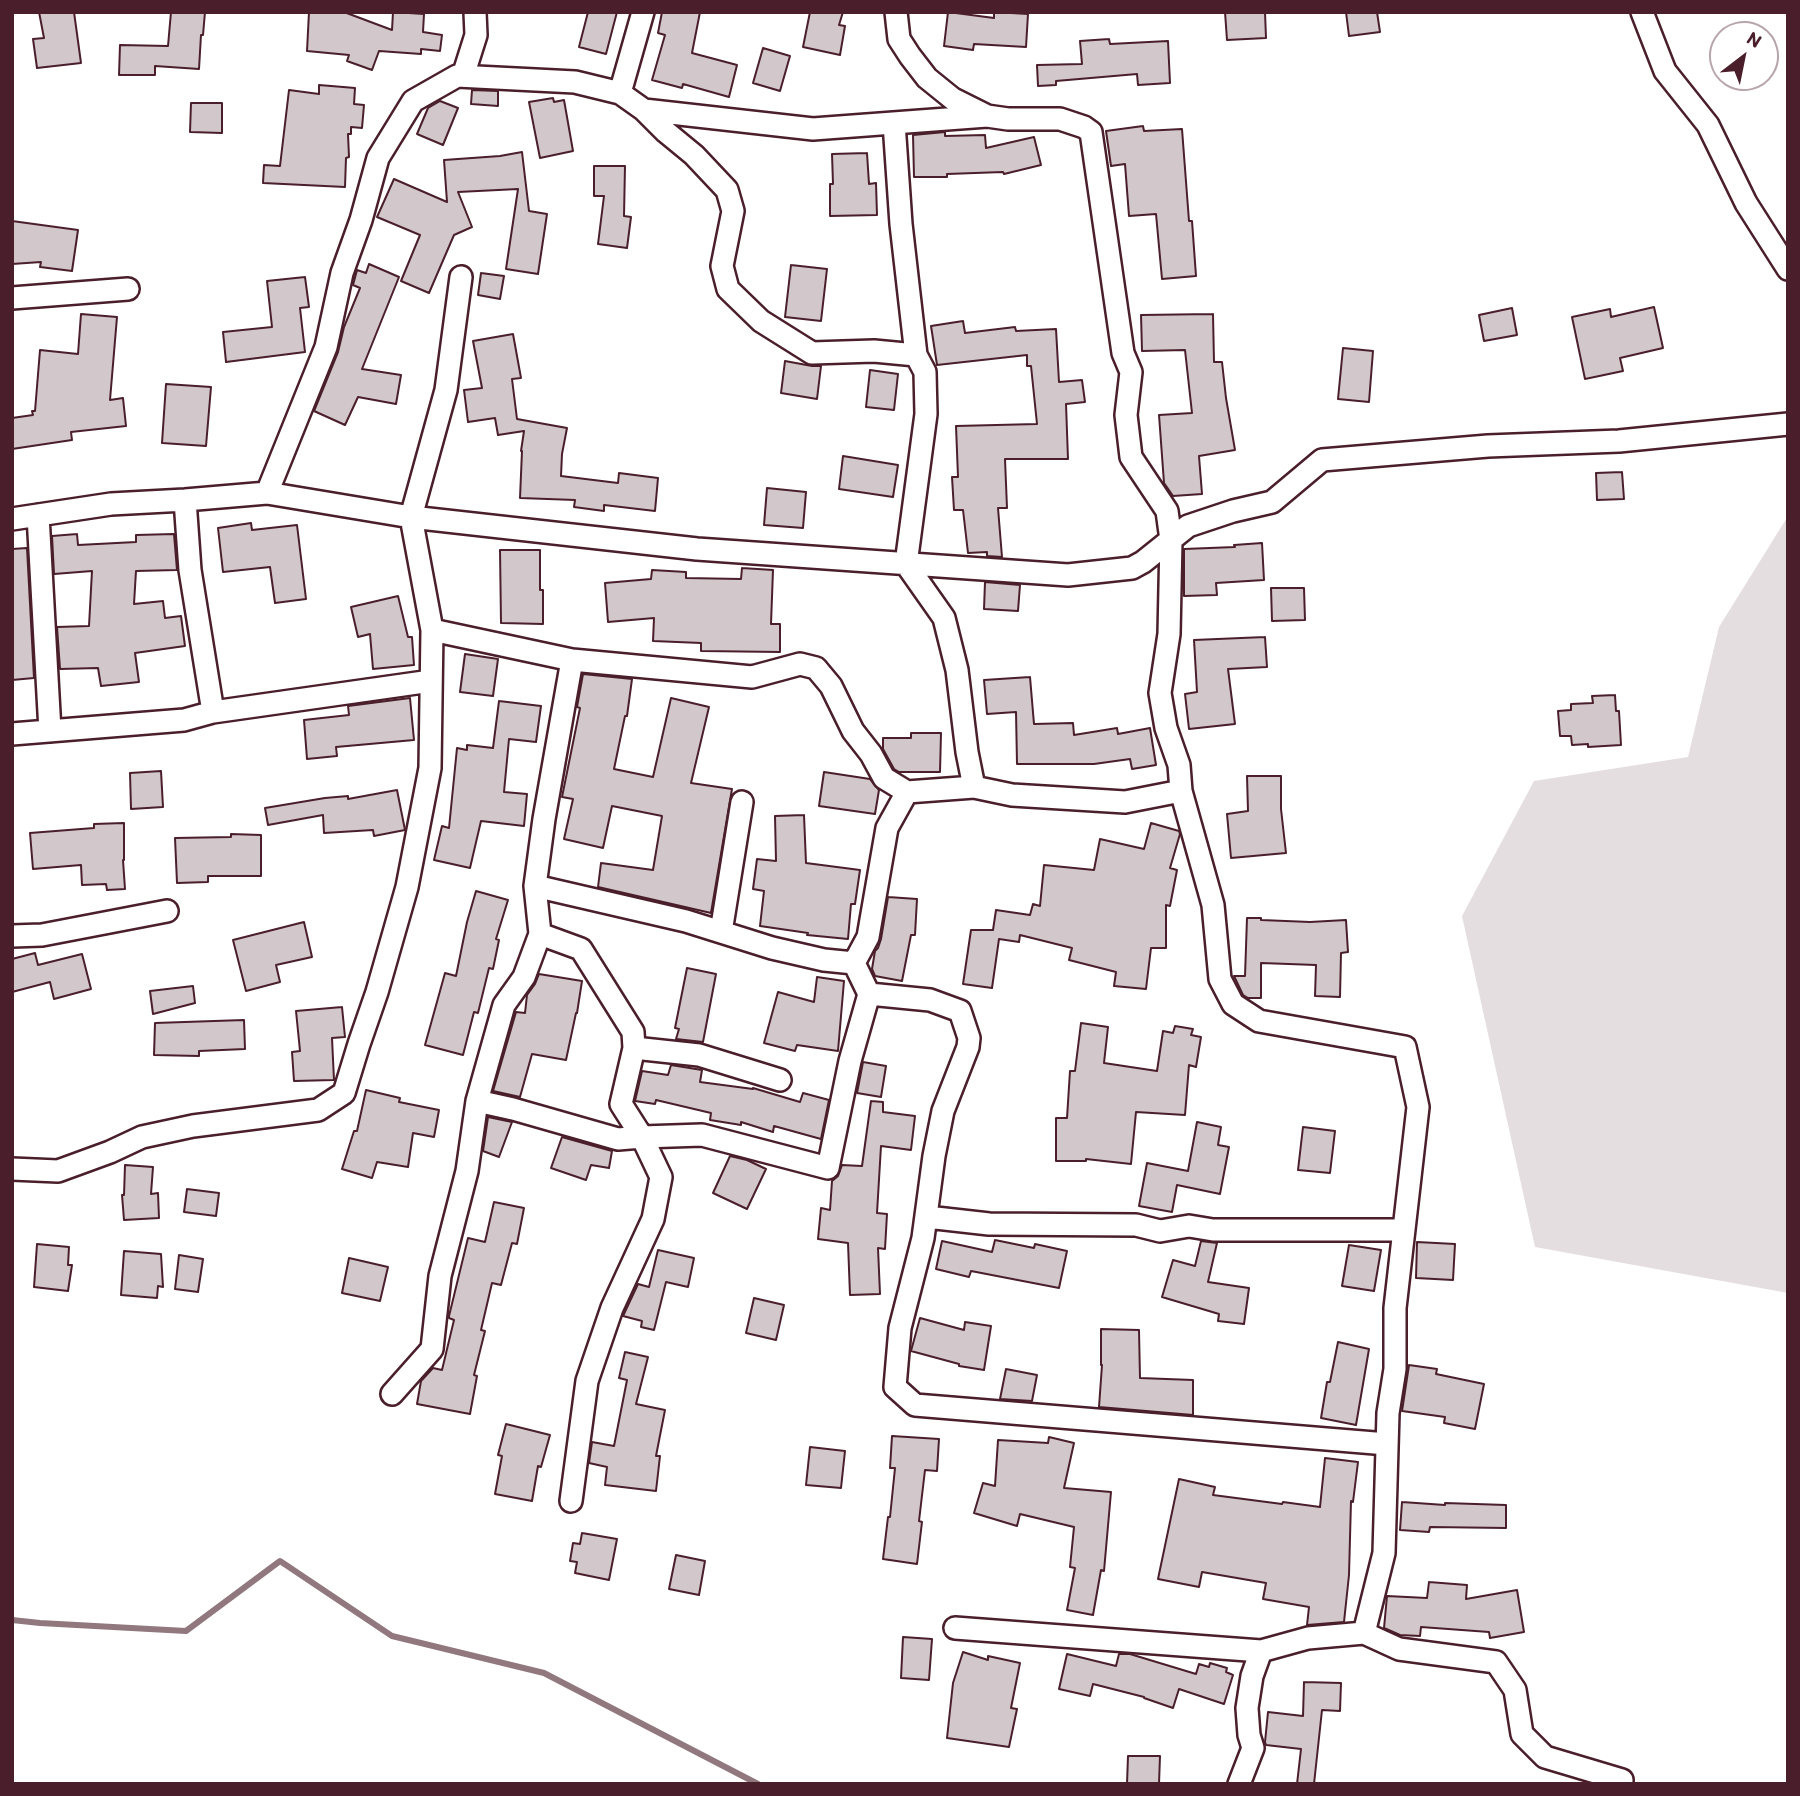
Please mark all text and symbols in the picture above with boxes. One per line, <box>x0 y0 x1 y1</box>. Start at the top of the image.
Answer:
north arrow <box>1709 21 1779 91</box>
text: N <box>1743 26 1766 53</box>

